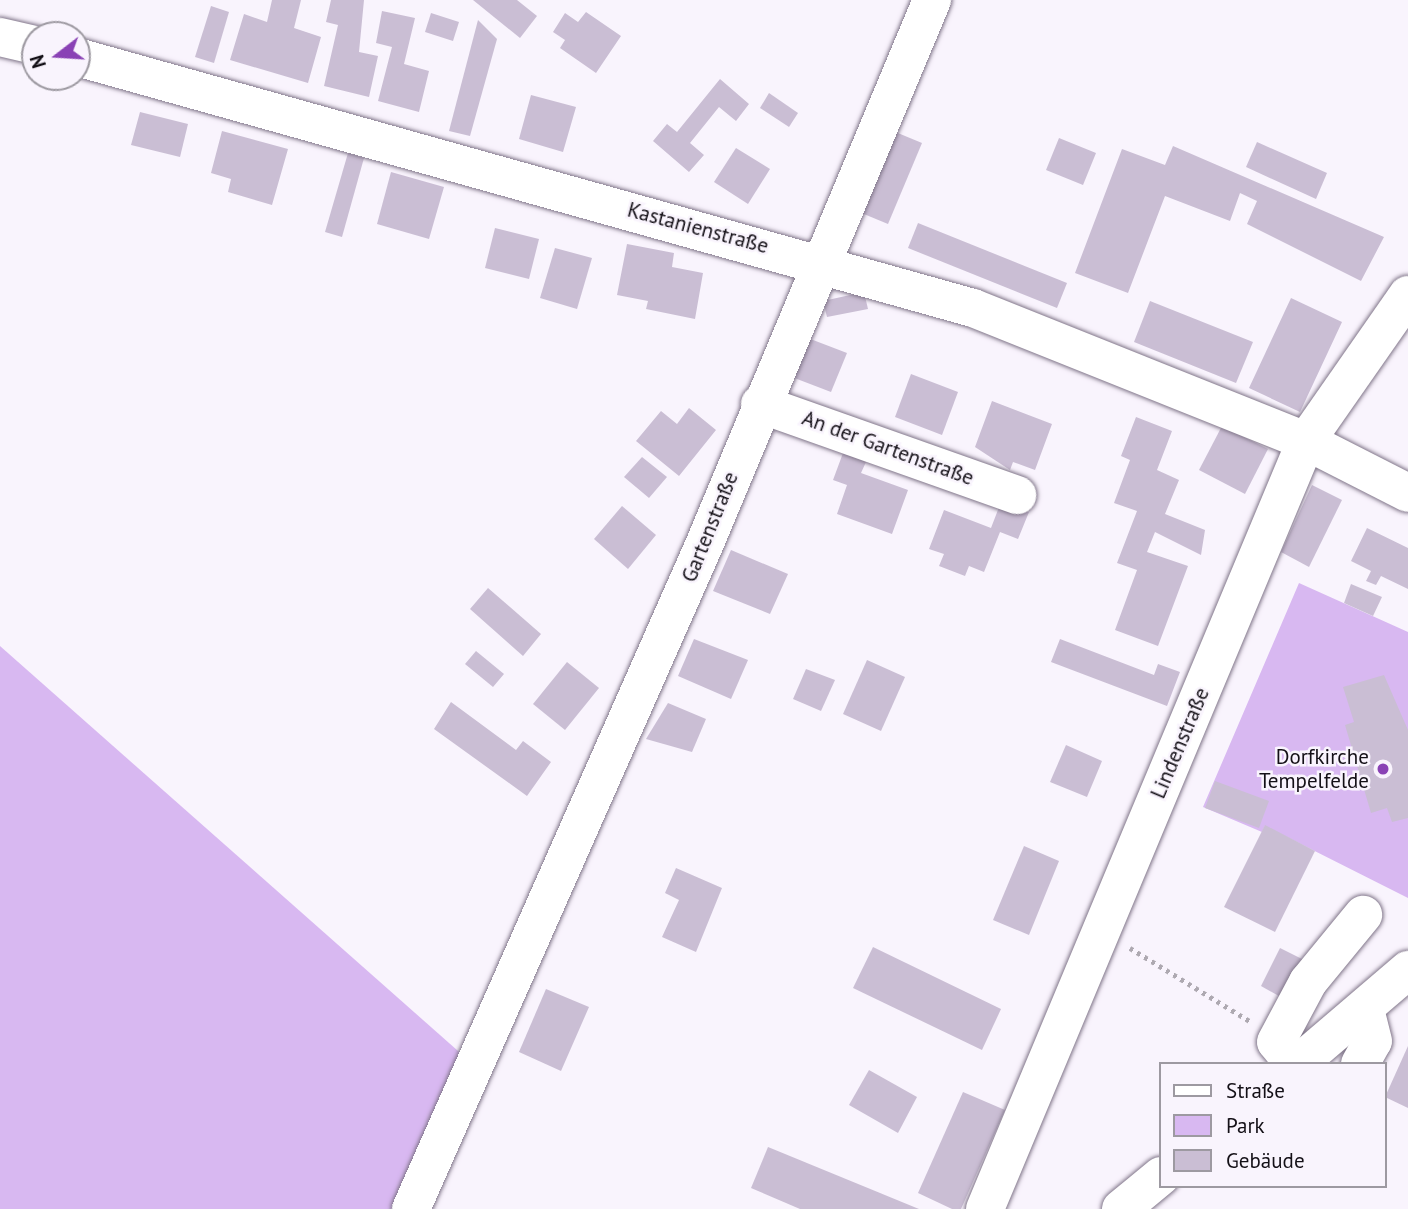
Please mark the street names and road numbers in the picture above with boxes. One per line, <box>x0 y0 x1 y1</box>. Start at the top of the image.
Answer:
street label: Kastanienstraße <box>625 197 771 259</box>
street label: An der Gartenstraße <box>799 405 977 491</box>
street label: Gartenstraße <box>676 468 744 586</box>
street label: Lindenstraße <box>1145 684 1215 802</box>

